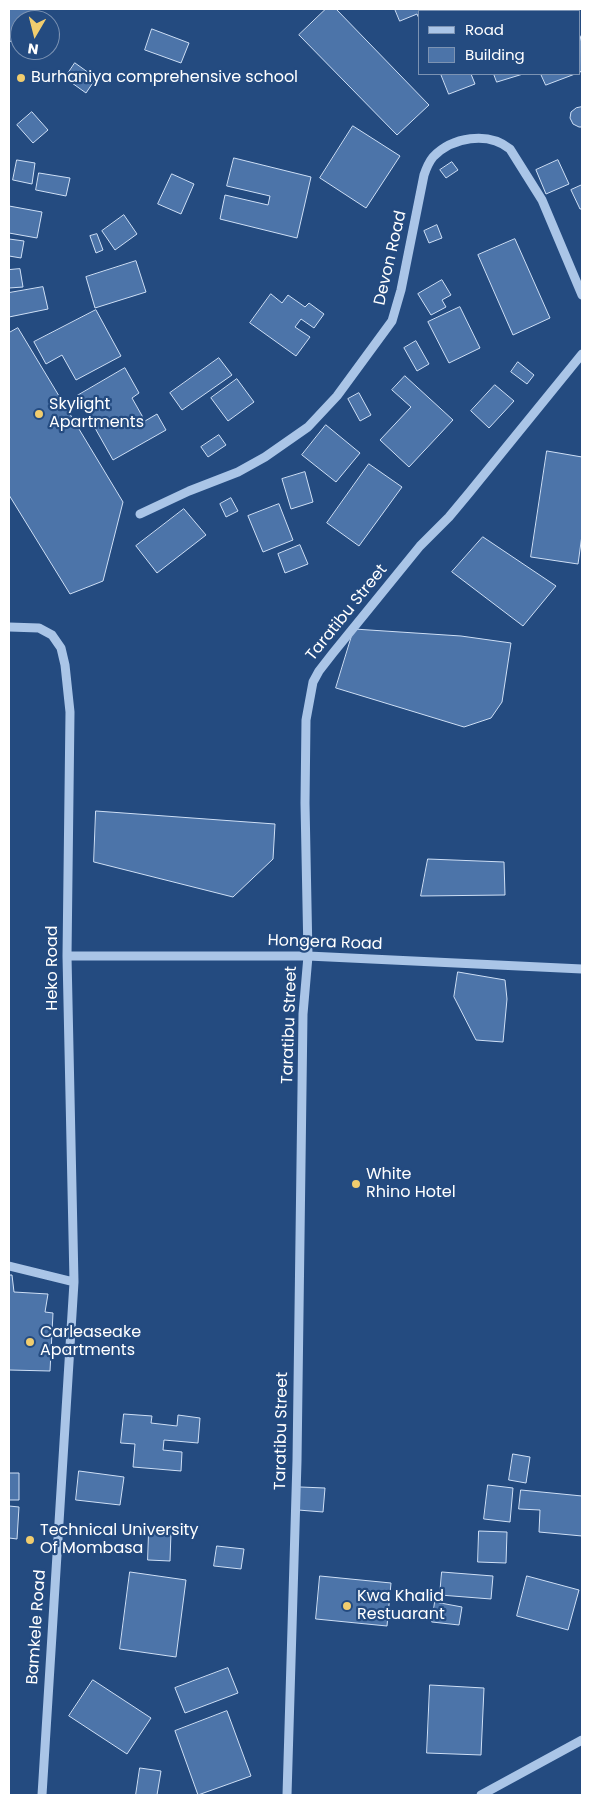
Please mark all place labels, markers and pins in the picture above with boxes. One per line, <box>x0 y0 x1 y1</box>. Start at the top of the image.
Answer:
place label: Burhaniya comprehensive school <box>31 68 298 88</box>
marker: Burhaniya comprehensive school <box>15 72 27 84</box>
place label: Skylight Apartments <box>49 395 144 433</box>
marker: Skylight Apartments <box>33 408 45 420</box>
place label: White Rhino Hotel <box>366 1165 456 1203</box>
marker: White Rhino Hotel <box>350 1178 362 1190</box>
place label: Carleaseake Apartments <box>40 1323 141 1361</box>
marker: Carleaseake Apartments <box>24 1336 36 1348</box>
place label: Technical University Of Mombasa <box>40 1521 198 1559</box>
marker: Technical University Of Mombasa <box>24 1534 36 1546</box>
place label: Kwa Khalid Restuarant <box>357 1587 445 1625</box>
marker: Kwa Khalid Restuarant <box>341 1600 353 1612</box>

